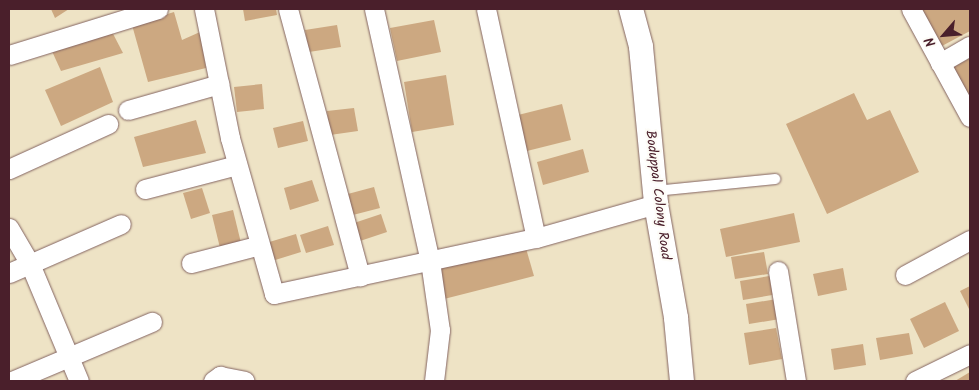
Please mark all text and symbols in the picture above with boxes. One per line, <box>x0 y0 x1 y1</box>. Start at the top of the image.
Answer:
north arrow <box>919 10 969 60</box>
text: N <box>919 33 942 51</box>
street label: Boduppal Colony Road <box>642 129 674 261</box>

